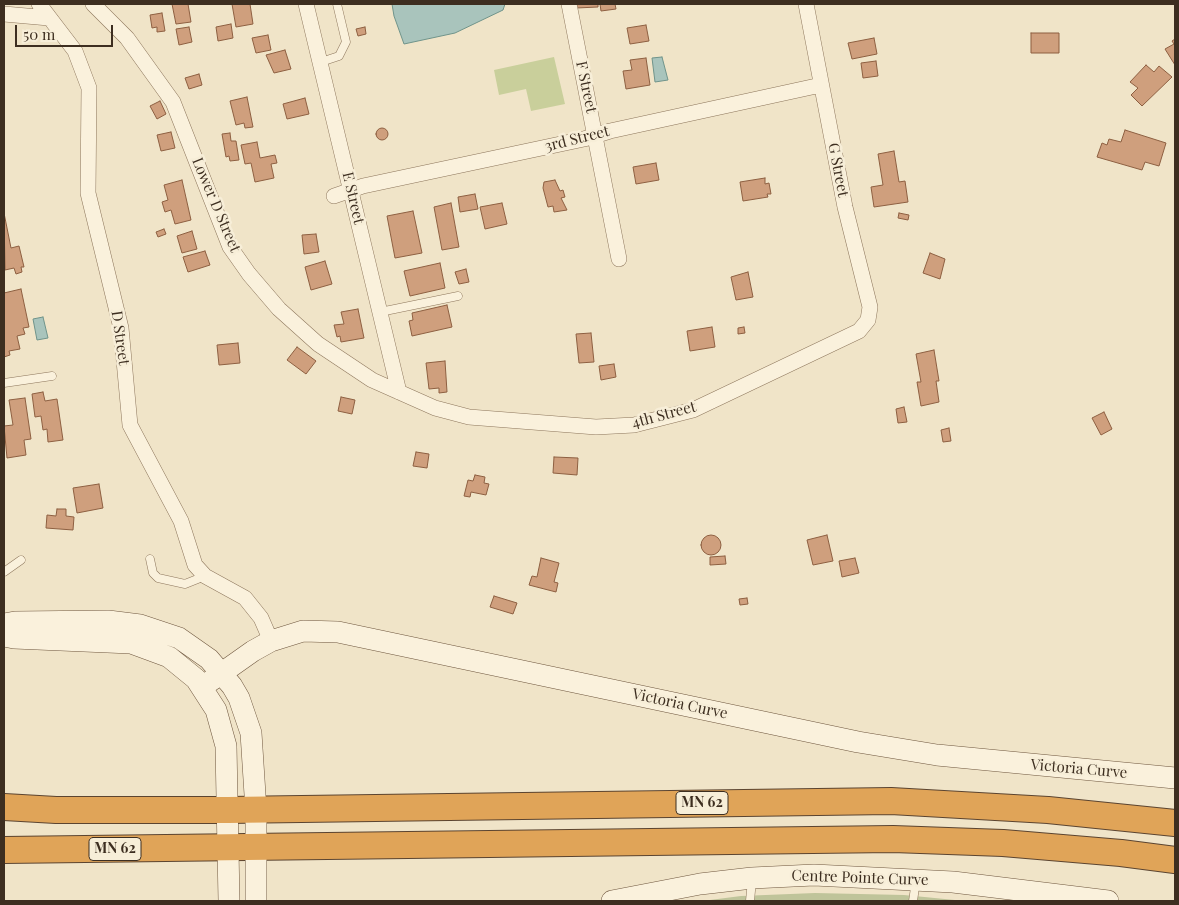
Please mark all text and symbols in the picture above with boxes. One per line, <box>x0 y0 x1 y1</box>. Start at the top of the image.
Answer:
scale bar <box>18 15 115 47</box>
text: 50 m <box>23 24 55 44</box>
street label: F Street <box>572 59 600 115</box>
street label: 3rd Street <box>543 122 611 156</box>
street label: G Street <box>824 142 852 198</box>
street label: Lower D Street <box>188 155 244 255</box>
street label: E Street <box>338 170 368 226</box>
street label: D Street <box>107 310 133 366</box>
street label: 4th Street <box>630 398 698 432</box>
street label: Victoria Curve <box>631 685 729 723</box>
street label: Victoria Curve <box>1030 756 1128 782</box>
road number: MN 62 <box>676 791 728 814</box>
road number: MN 62 <box>89 838 141 861</box>
street label: Centre Pointe Curve <box>791 867 929 889</box>

